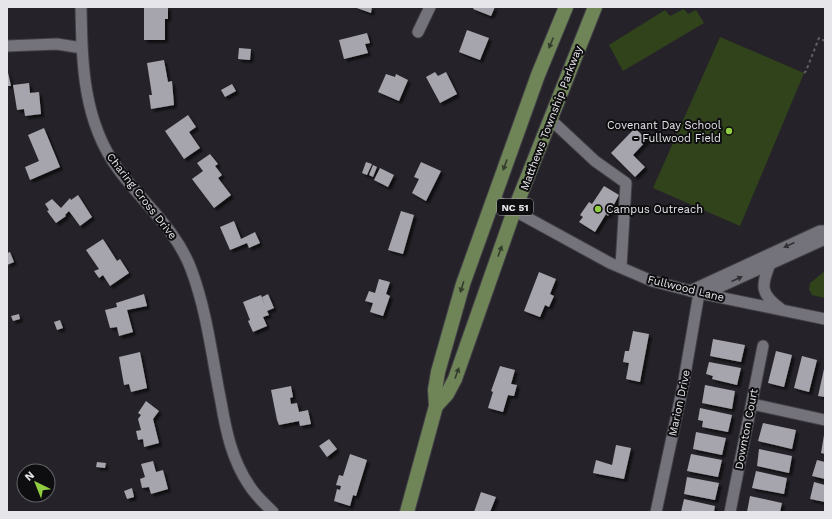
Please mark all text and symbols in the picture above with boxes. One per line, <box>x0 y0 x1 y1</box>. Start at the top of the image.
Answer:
one-way arrow <box>548 37 554 49</box>
street label: Matthews Township Parkway <box>518 44 585 192</box>
place label: Covenant Day School - Fullwood Field <box>607 119 722 145</box>
marker: Covenant Day School - Fullwood Field <box>724 126 734 136</box>
street label: Charing Cross Drive <box>104 151 179 242</box>
one-way arrow <box>502 159 508 171</box>
road number: NC 51 <box>497 199 533 215</box>
place label: Campus Outreach <box>606 203 703 216</box>
marker: Campus Outreach <box>593 204 603 214</box>
one-way arrow <box>784 242 795 248</box>
one-way arrow <box>497 244 503 256</box>
street label: Fullwood Lane <box>646 273 725 304</box>
one-way arrow <box>732 276 743 282</box>
one-way arrow <box>459 282 465 294</box>
one-way arrow <box>454 367 460 379</box>
street label: Marion Drive <box>666 369 693 437</box>
street label: Downton Court <box>732 387 761 470</box>
north arrow <box>16 463 56 503</box>
text: N <box>22 469 37 484</box>

